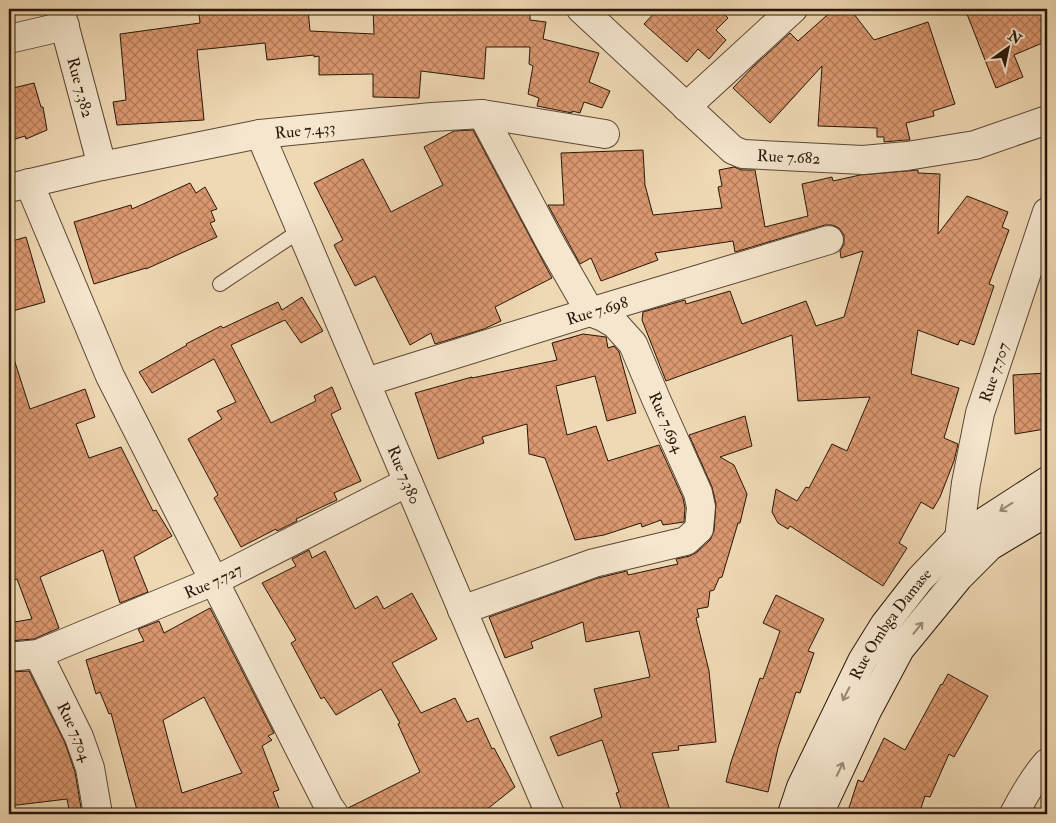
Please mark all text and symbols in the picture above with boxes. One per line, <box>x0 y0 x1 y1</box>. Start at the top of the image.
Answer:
north arrow <box>984 22 1034 72</box>
text: N <box>1004 26 1025 48</box>
street label: Rue 7.382 <box>62 55 98 120</box>
street label: Rue 7.433 <box>274 118 336 143</box>
street label: Rue 7.682 <box>757 146 821 169</box>
street label: Rue 7.698 <box>564 292 631 330</box>
street label: Rue 7.707 <box>975 339 1014 405</box>
street label: Rue 7.694 <box>644 389 689 457</box>
street label: Rue 7.380 <box>383 443 425 507</box>
one-way arrow <box>1000 503 1014 513</box>
street label: Rue 7.727 <box>181 559 247 603</box>
street label: Rue Ombga Damase <box>846 564 936 683</box>
one-way arrow <box>912 621 923 634</box>
one-way arrow <box>841 686 851 701</box>
street label: Rue 7.704 <box>52 699 96 766</box>
one-way arrow <box>835 762 845 777</box>

